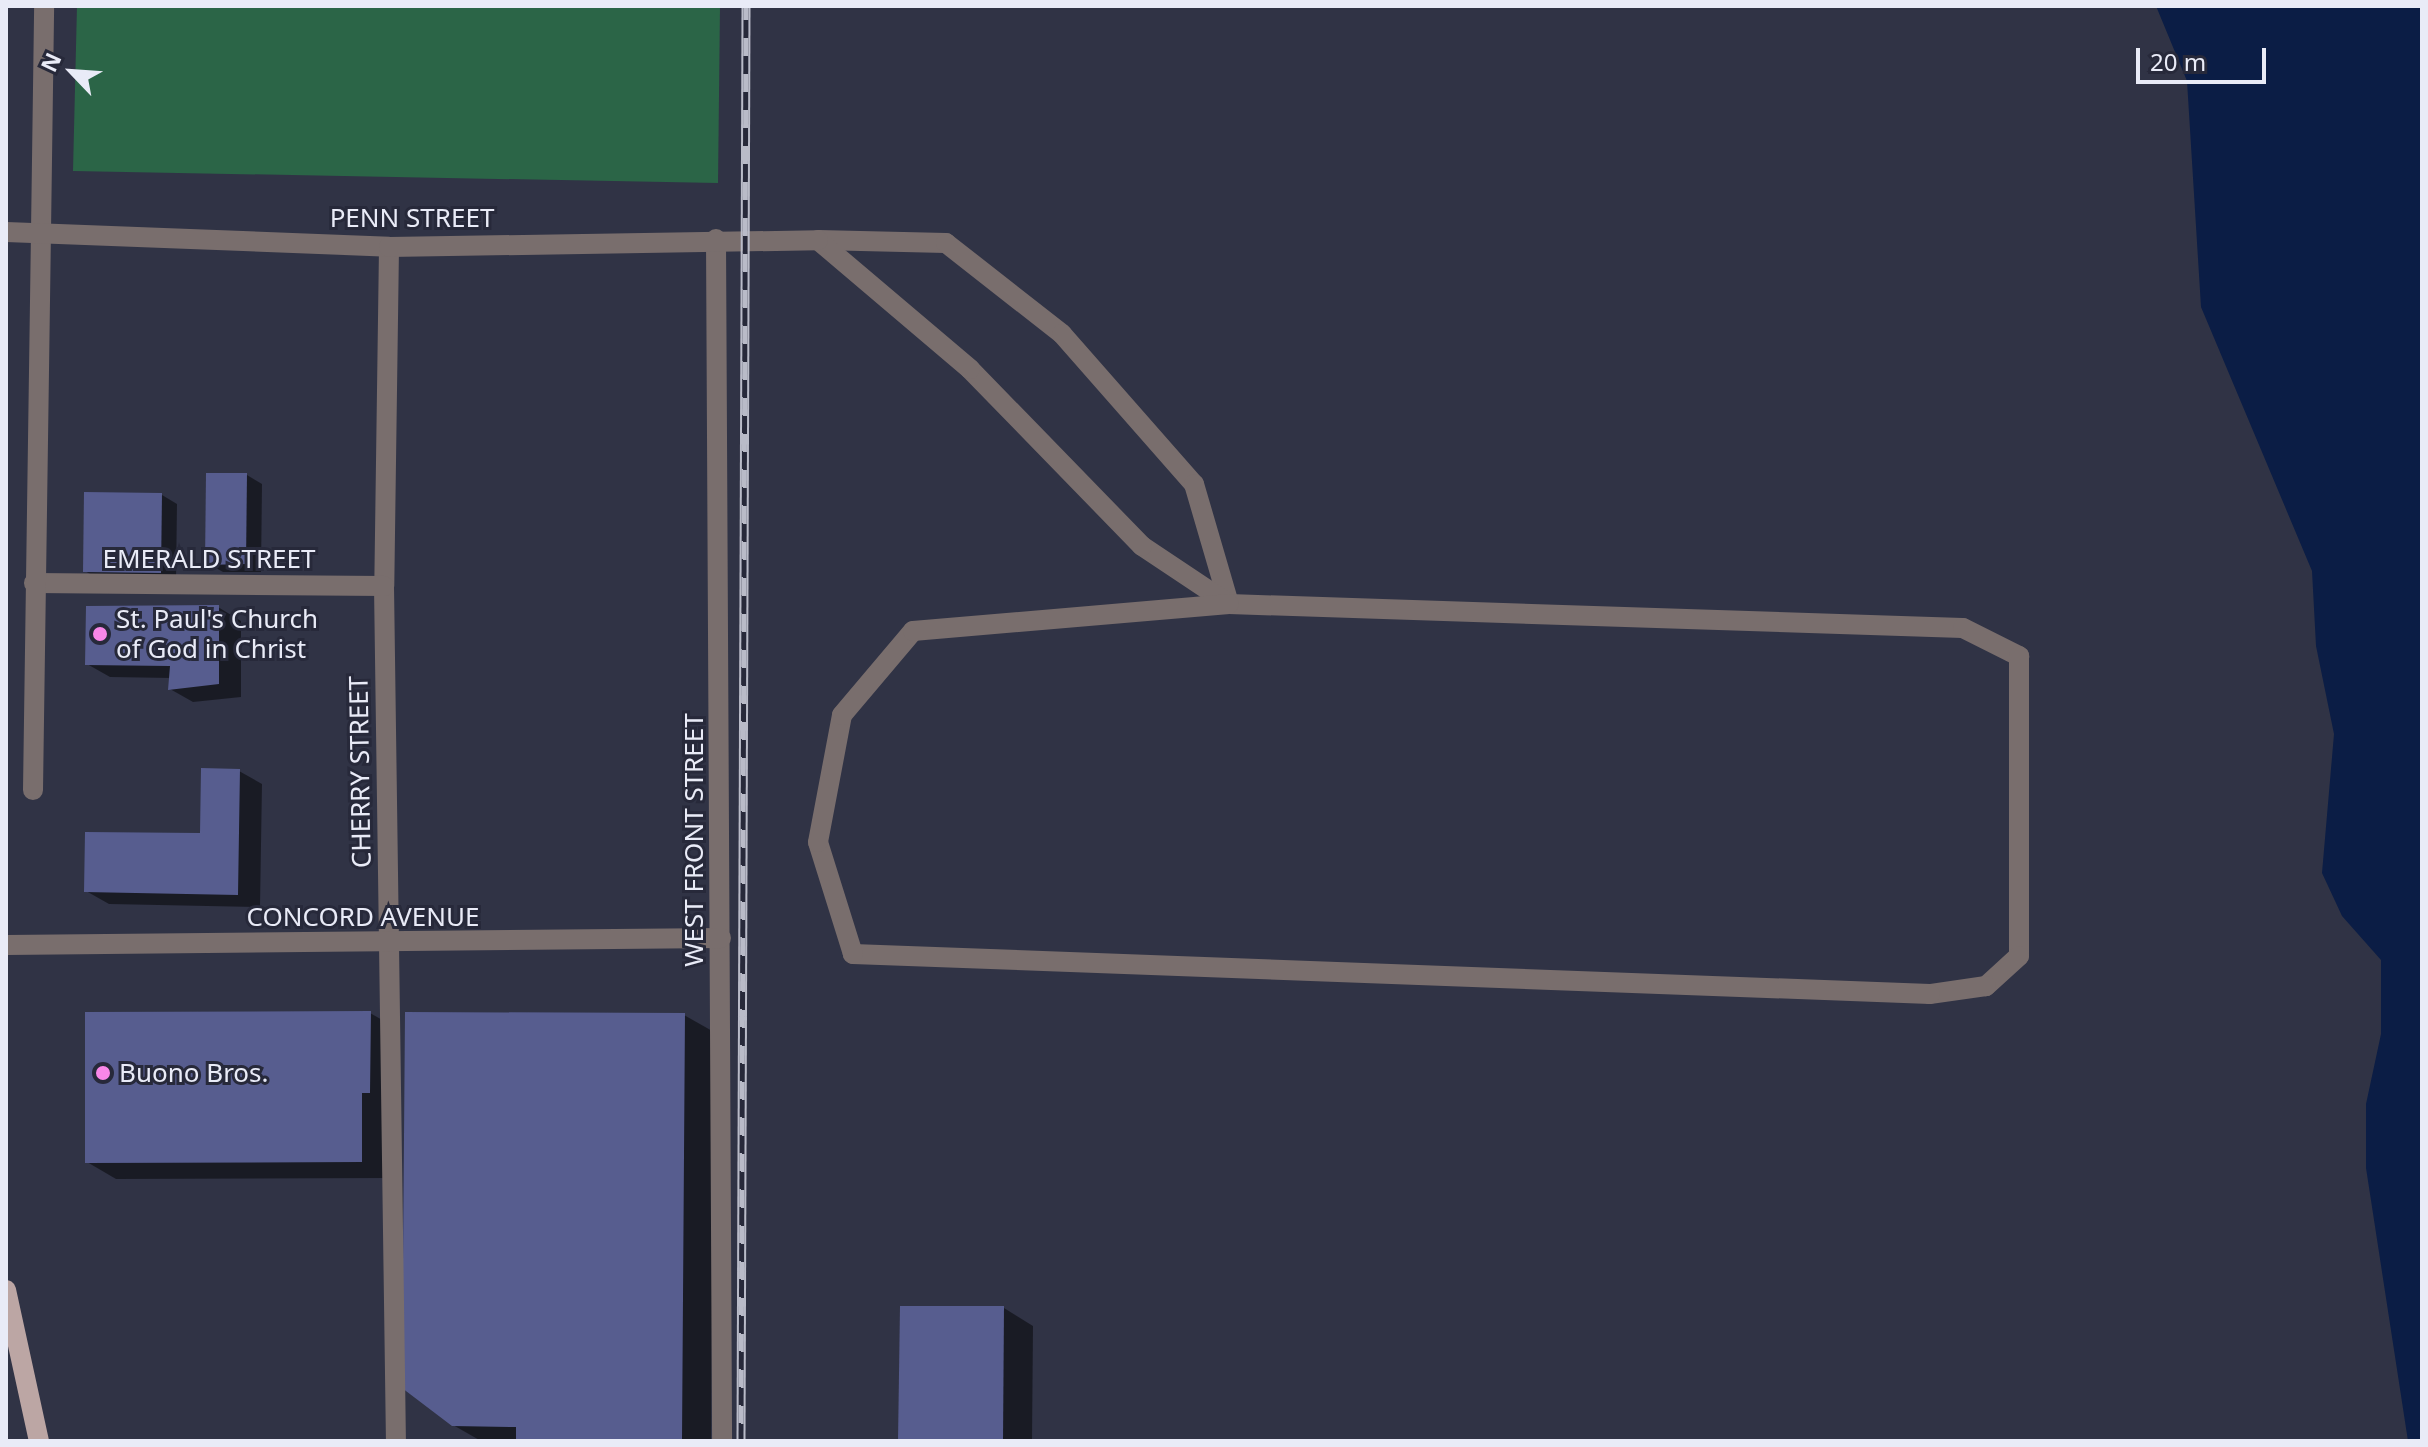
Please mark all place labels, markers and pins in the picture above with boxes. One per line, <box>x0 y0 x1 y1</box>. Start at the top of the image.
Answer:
place label: St. Paul's Church of God in Christ <box>116 603 318 664</box>
marker: St. Paul's Church of God in Christ <box>91 625 109 643</box>
place label: Buono Bros. <box>119 1057 269 1089</box>
marker: Buono Bros. <box>94 1064 112 1082</box>

